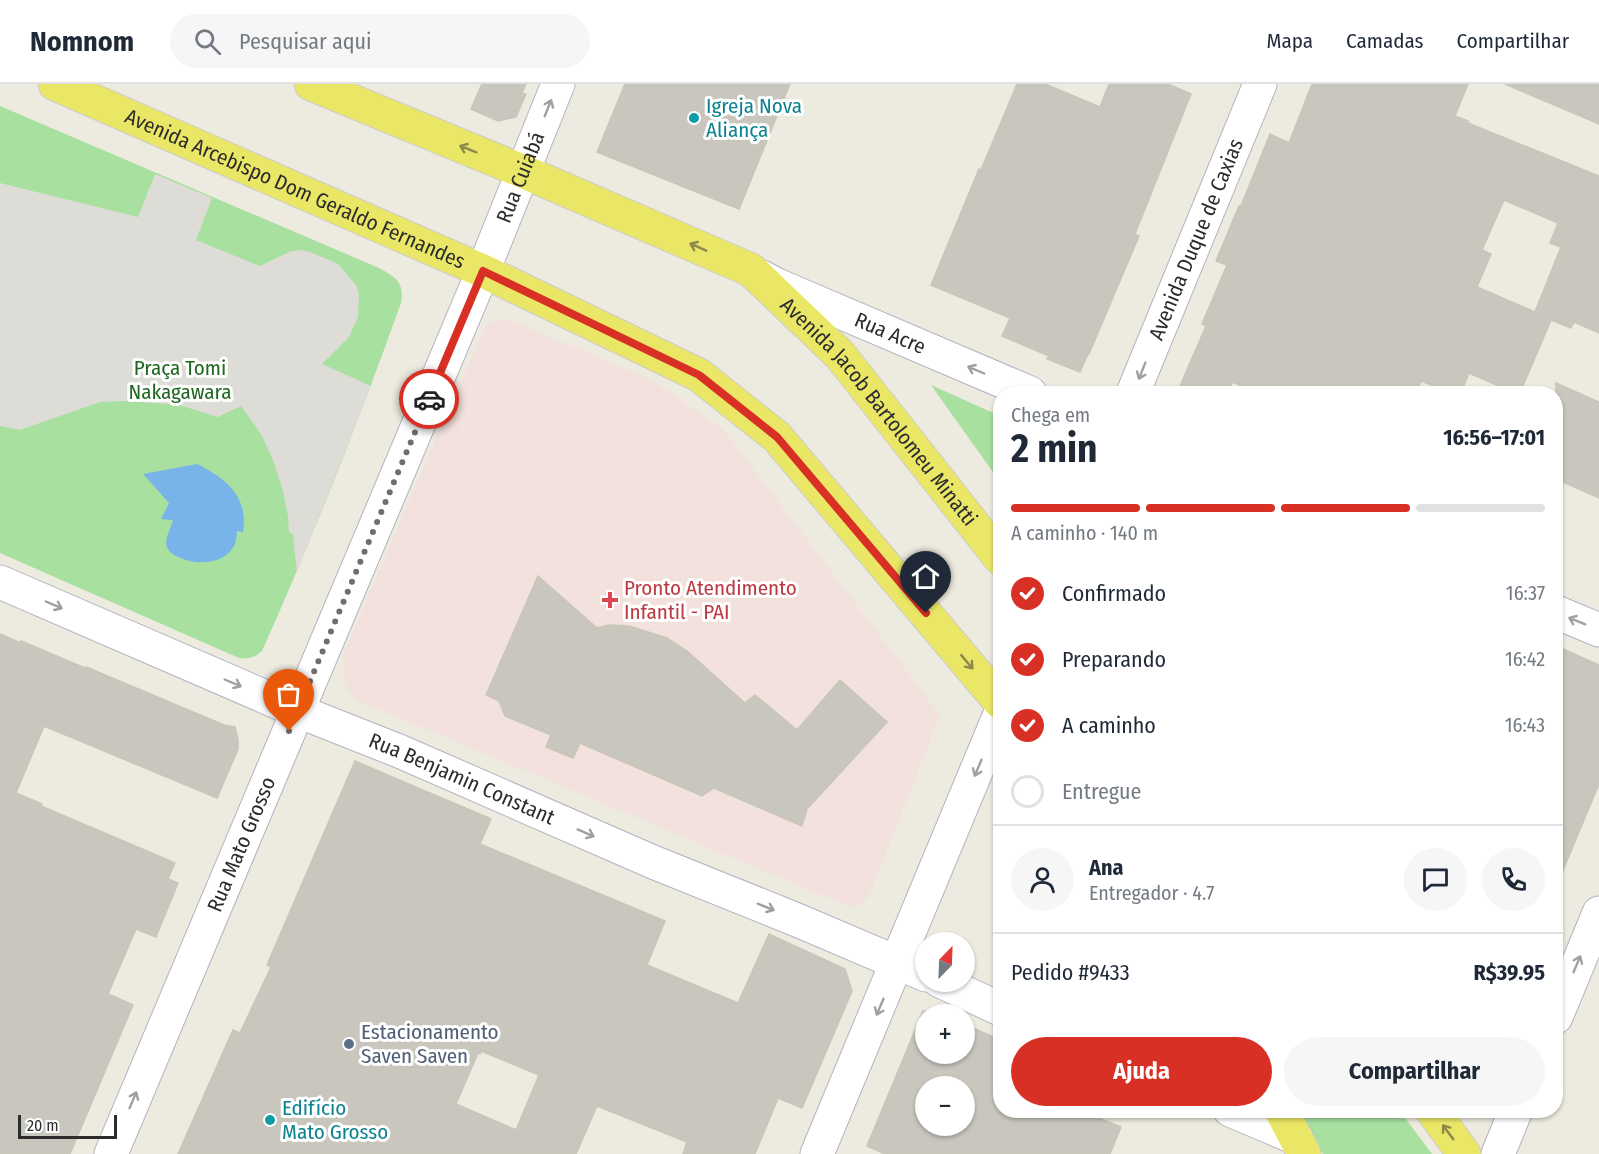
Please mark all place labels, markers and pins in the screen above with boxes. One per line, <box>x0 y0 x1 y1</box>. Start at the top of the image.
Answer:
place label: Igreja Nova Aliança <box>706 93 802 143</box>
marker: Igreja Nova Aliança <box>687 111 701 125</box>
pin <box>900 551 951 613</box>
place label: Pronto Atendimento Infantil - PAI <box>624 575 797 625</box>
marker: Pronto Atendimento Infantil - PAI <box>601 591 619 609</box>
pin <box>263 669 314 731</box>
place label: Estacionamento Saven Saven <box>361 1019 499 1069</box>
marker: Estacionamento Saven Saven <box>342 1037 356 1051</box>
place label: Edifício Mato Grosso <box>282 1095 388 1145</box>
marker: Edifício Mato Grosso <box>263 1113 277 1127</box>

